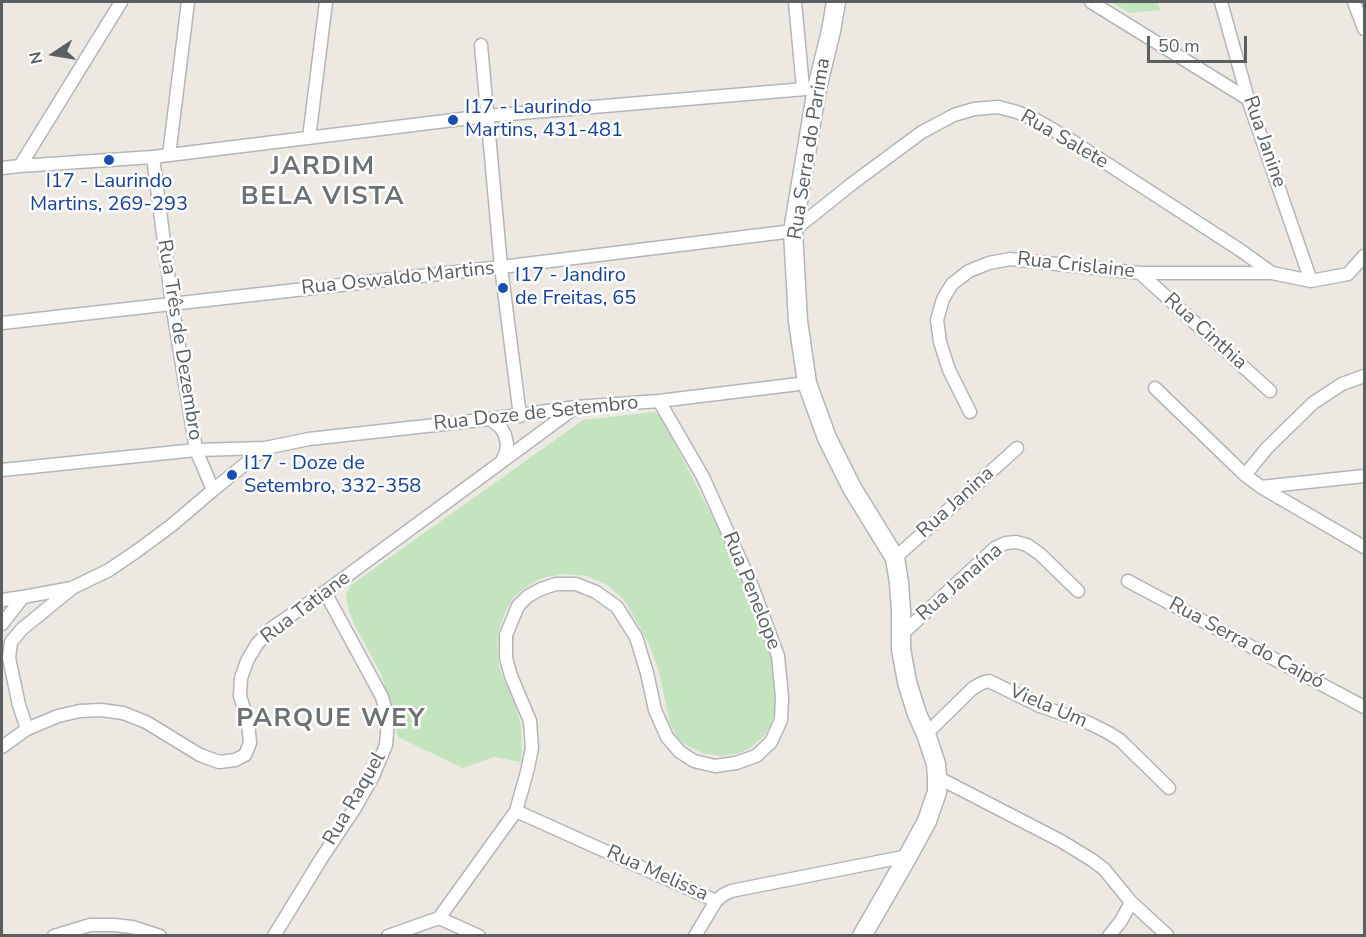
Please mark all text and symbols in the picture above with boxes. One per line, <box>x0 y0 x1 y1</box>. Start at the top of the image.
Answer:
north arrow <box>24 24 84 84</box>
scale bar <box>1150 24 1250 62</box>
text: 50 m <box>1158 34 1200 58</box>
text: N <box>24 50 48 66</box>
street label: Rua Serra do Parima <box>784 57 836 241</box>
street label: Rua Janine <box>1237 93 1291 191</box>
place label: I17 - Laurindo Martins, 431-481 <box>465 96 623 143</box>
street label: Rua Salete <box>1016 105 1112 175</box>
marker: I17 - Laurindo Martins, 431-481 <box>446 113 460 127</box>
district label: JARDIM BELA VISTA <box>241 152 405 213</box>
marker: I17 - Laurindo Martins, 269-293 <box>102 153 116 167</box>
place label: I17 - Laurindo Martins, 269-293 <box>30 170 188 217</box>
street label: Rua Três de Dezembro <box>151 238 207 442</box>
street label: Rua Crislaine <box>1016 248 1136 284</box>
street label: Rua Oswaldo Martins <box>300 257 496 301</box>
place label: I17 - Jandiro de Freitas, 65 <box>515 264 636 311</box>
marker: I17 - Jandiro de Freitas, 65 <box>496 281 510 295</box>
street label: Rua Cinthia <box>1159 288 1251 376</box>
street label: Rua Doze de Setembro <box>432 391 640 437</box>
place label: I17 - Doze de Setembro, 332-358 <box>244 452 421 499</box>
street label: Rua Janina <box>913 462 999 544</box>
marker: I17 - Doze de Setembro, 332-358 <box>225 468 239 482</box>
street label: Rua Penelope <box>717 529 785 653</box>
street label: Rua Janaína <box>912 539 1008 627</box>
street label: Rua Tatiane <box>257 567 355 649</box>
street label: Rua Serra do Caipó <box>1164 593 1328 695</box>
street label: Viela Um <box>1005 680 1091 734</box>
district label: PARQUE WEY <box>236 704 426 736</box>
street label: Rua Raquel <box>319 748 391 850</box>
street label: Rua Melissa <box>603 841 711 907</box>

